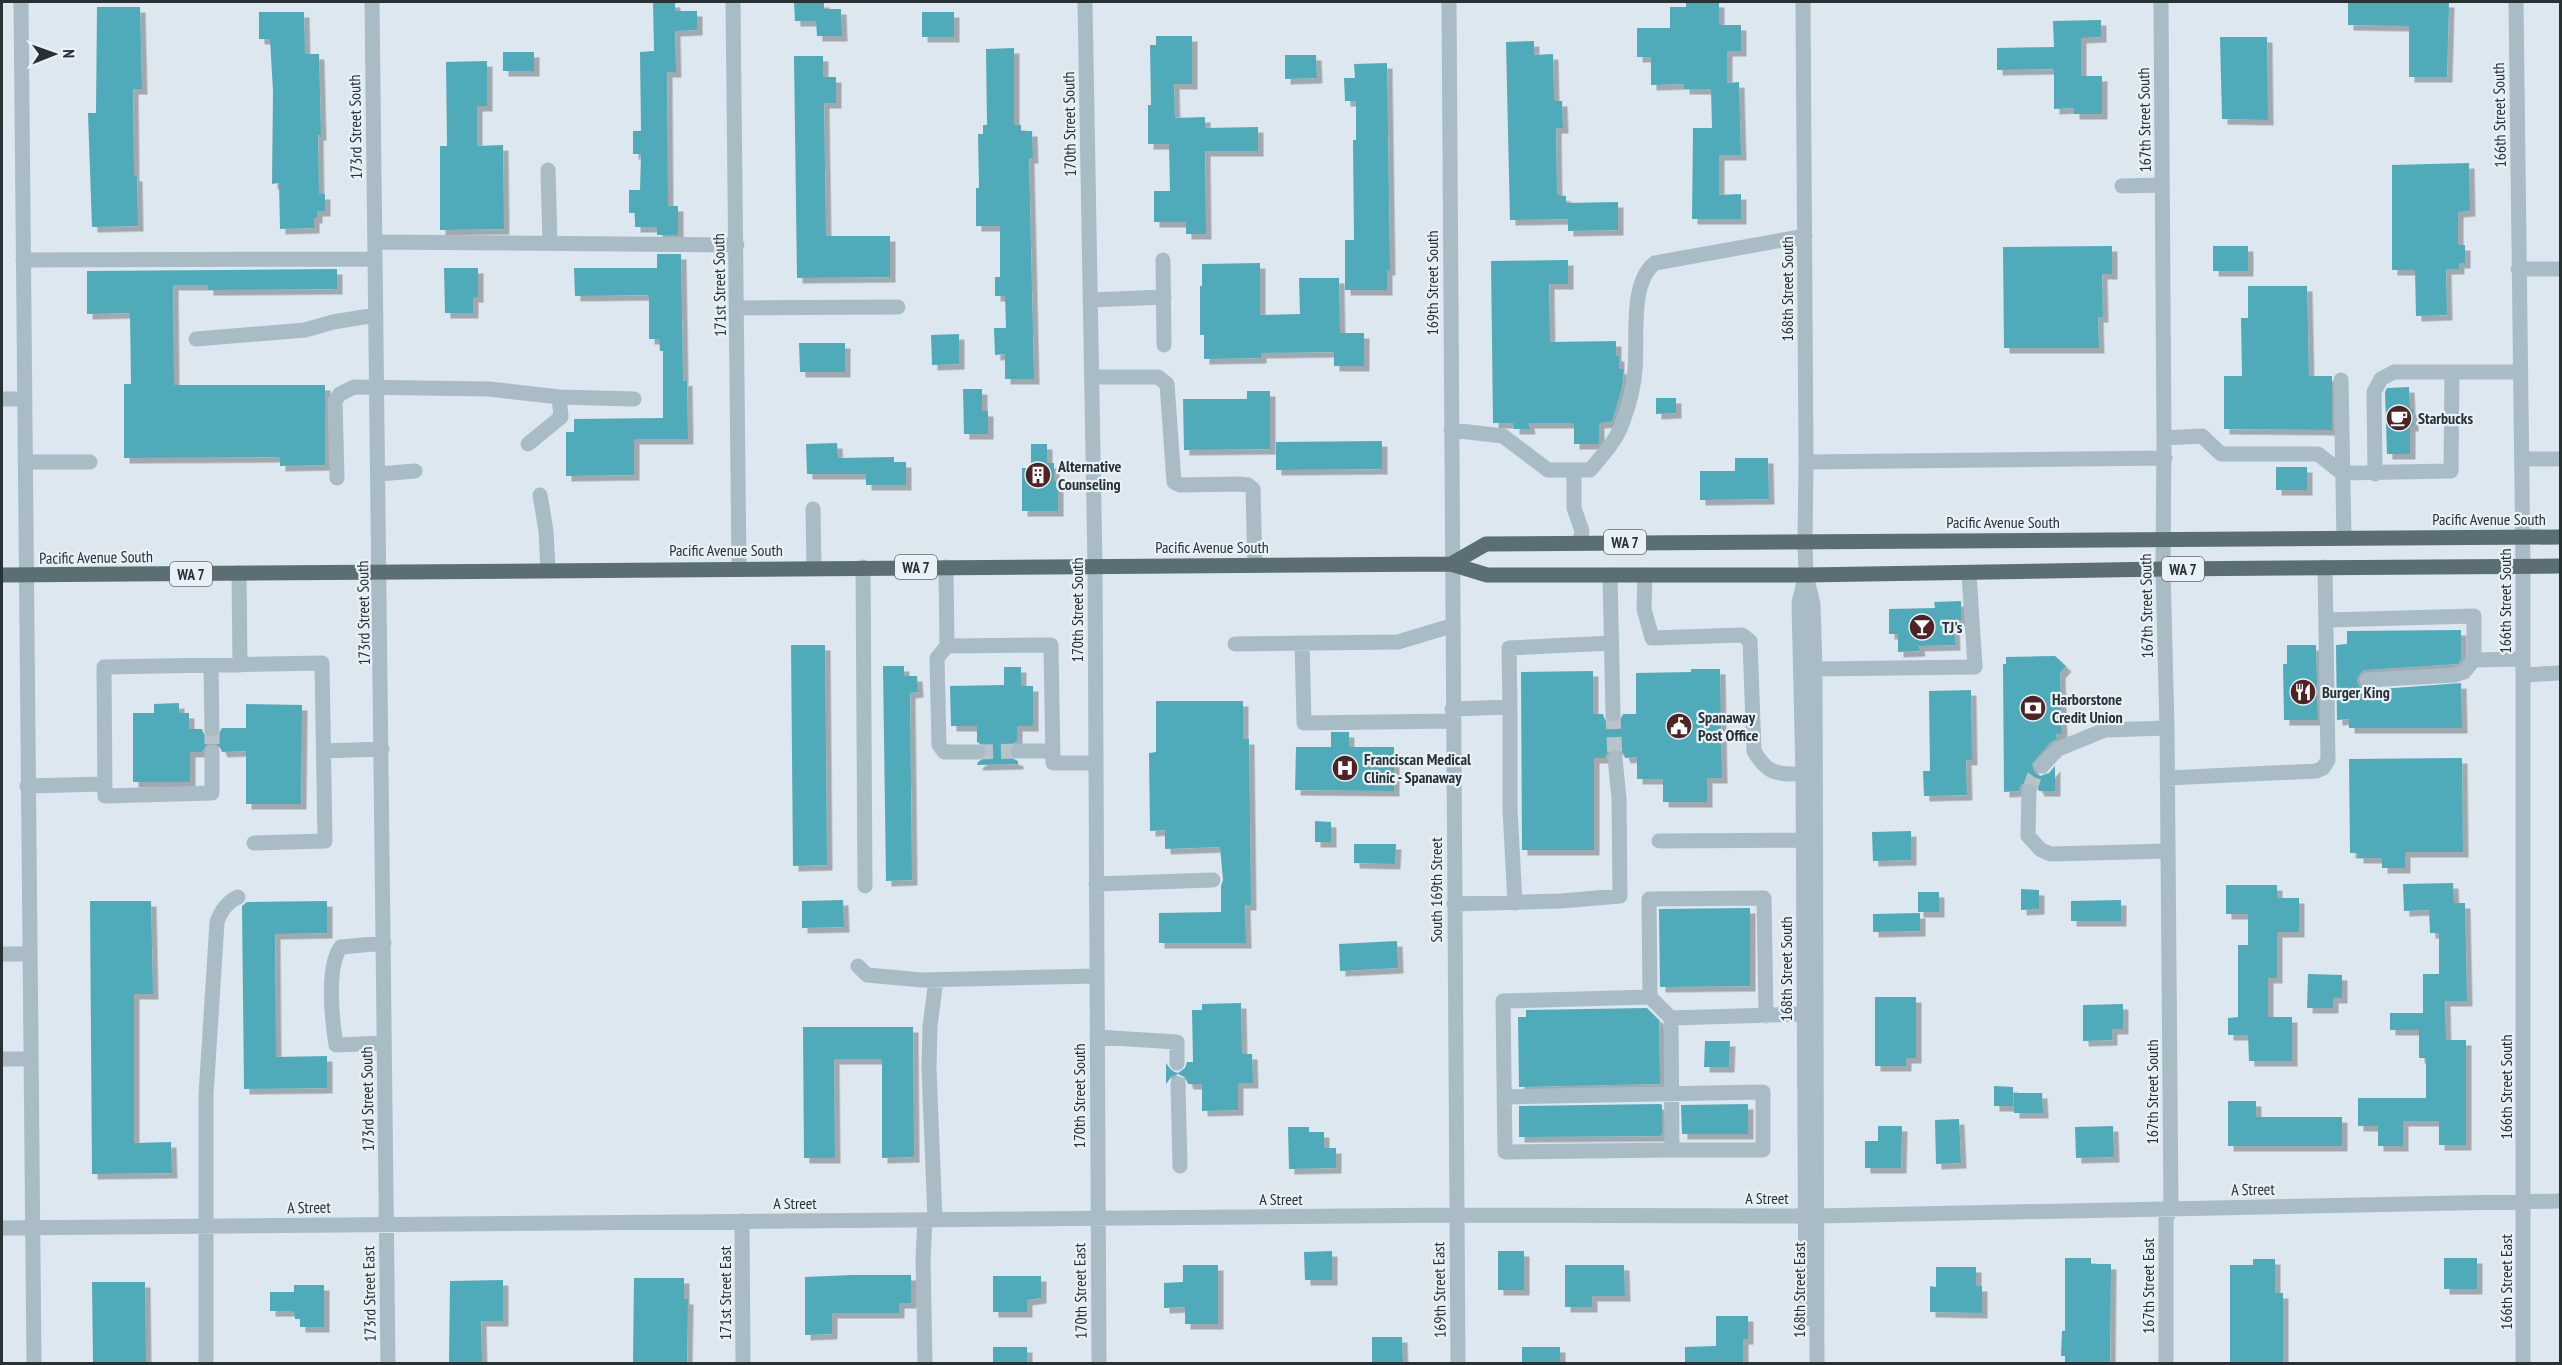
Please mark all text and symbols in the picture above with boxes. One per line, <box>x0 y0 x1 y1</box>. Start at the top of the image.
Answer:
north arrow <box>24 24 84 84</box>
text: N <box>59 49 79 58</box>
street label: 166th Street South <box>2488 62 2510 168</box>
street label: 167th Street South <box>2133 67 2155 173</box>
street label: 170th Street South <box>1058 71 1080 177</box>
street label: 173rd Street South <box>344 74 366 180</box>
street label: 169th Street South <box>1422 230 1442 336</box>
street label: 171st Street South <box>708 233 730 337</box>
street label: 168th Street South <box>1777 236 1797 342</box>
cafe icon: Starbucks <box>2384 403 2414 433</box>
place label: Starbucks <box>2418 408 2473 428</box>
place label: Alternative Counseling <box>1057 456 1121 494</box>
building icon: Alternative Counseling <box>1023 460 1053 490</box>
street label: Pacific Avenue South <box>2432 509 2546 529</box>
street label: Pacific Avenue South <box>1946 512 2060 532</box>
road number: WA 7 <box>1604 530 1646 554</box>
street label: Pacific Avenue South <box>1155 537 1269 557</box>
street label: Pacific Avenue South <box>669 540 783 560</box>
street label: Pacific Avenue South <box>39 546 153 568</box>
street label: 166th Street South <box>2495 548 2515 654</box>
street label: 167th Street South <box>2135 553 2157 659</box>
road number: WA 7 <box>895 555 937 579</box>
street label: 170th Street South <box>1067 557 1087 663</box>
road number: WA 7 <box>2162 557 2204 581</box>
street label: 173rd Street South <box>352 560 374 666</box>
road number: WA 7 <box>170 562 212 586</box>
bar icon: TJ's <box>1907 612 1937 642</box>
place label: TJ's <box>1942 617 1963 637</box>
restaurant icon: Burger King <box>2288 677 2318 707</box>
place label: Burger King <box>2322 682 2390 702</box>
place label: Harborstone Credit Union <box>2052 689 2123 727</box>
bank icon: Harborstone Credit Union <box>2018 693 2048 723</box>
place label: Spanaway Post Office <box>1698 707 1758 745</box>
public building icon: Spanaway Post Office <box>1664 711 1694 741</box>
place label: Franciscan Medical Clinic - Spanaway <box>1364 749 1471 787</box>
hospital icon: Franciscan Medical Clinic - Spanaway <box>1330 753 1360 783</box>
street label: South 169th Street <box>1426 837 1446 943</box>
street label: 168th Street South <box>1776 916 1796 1022</box>
street label: 166th Street South <box>2496 1034 2516 1140</box>
street label: 167th Street South <box>2142 1040 2162 1144</box>
street label: 170th Street South <box>1069 1043 1089 1149</box>
street label: 173rd Street South <box>356 1046 378 1152</box>
street label: A Street <box>2231 1179 2276 1199</box>
street label: A Street <box>1745 1188 1789 1208</box>
street label: A Street <box>1259 1189 1303 1209</box>
street label: A Street <box>773 1193 817 1213</box>
street label: A Street <box>287 1197 332 1217</box>
street label: 166th Street East <box>2496 1233 2516 1330</box>
street label: 167th Street East <box>2138 1237 2158 1334</box>
street label: 169th Street East <box>1428 1241 1450 1338</box>
street label: 168th Street East <box>1789 1241 1809 1338</box>
street label: 170th Street East <box>1069 1242 1091 1339</box>
street label: 173rd Street East <box>358 1245 380 1342</box>
street label: 171st Street East <box>715 1245 735 1340</box>

